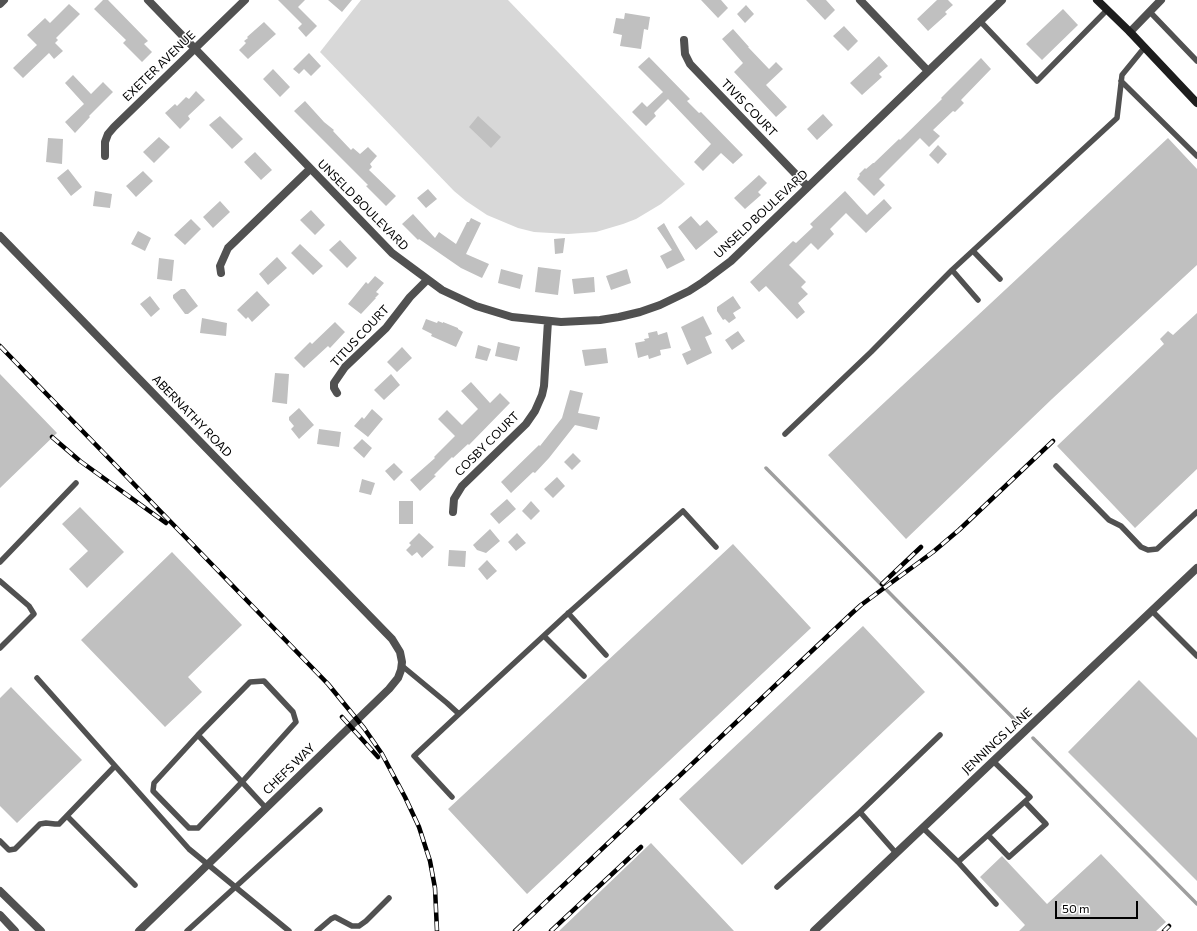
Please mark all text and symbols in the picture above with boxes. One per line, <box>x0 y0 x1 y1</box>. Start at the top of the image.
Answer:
street label: EXETER AVENUE <box>120 28 198 104</box>
street label: TIVIS COURT <box>718 76 780 140</box>
street label: UNSELD BOULEVARD <box>314 156 412 254</box>
street label: UNSELD BOULEVARD <box>711 167 811 261</box>
street label: TITUS COURT <box>328 302 392 370</box>
street label: ABERNATHY ROAD <box>149 372 235 460</box>
street label: COSBY COURT <box>452 409 522 479</box>
street label: JENNINGS LANE <box>959 705 1035 777</box>
street label: CHEFS WAY <box>260 741 318 797</box>
scale bar <box>1057 893 1140 919</box>
text: 50 m <box>1062 901 1090 915</box>

